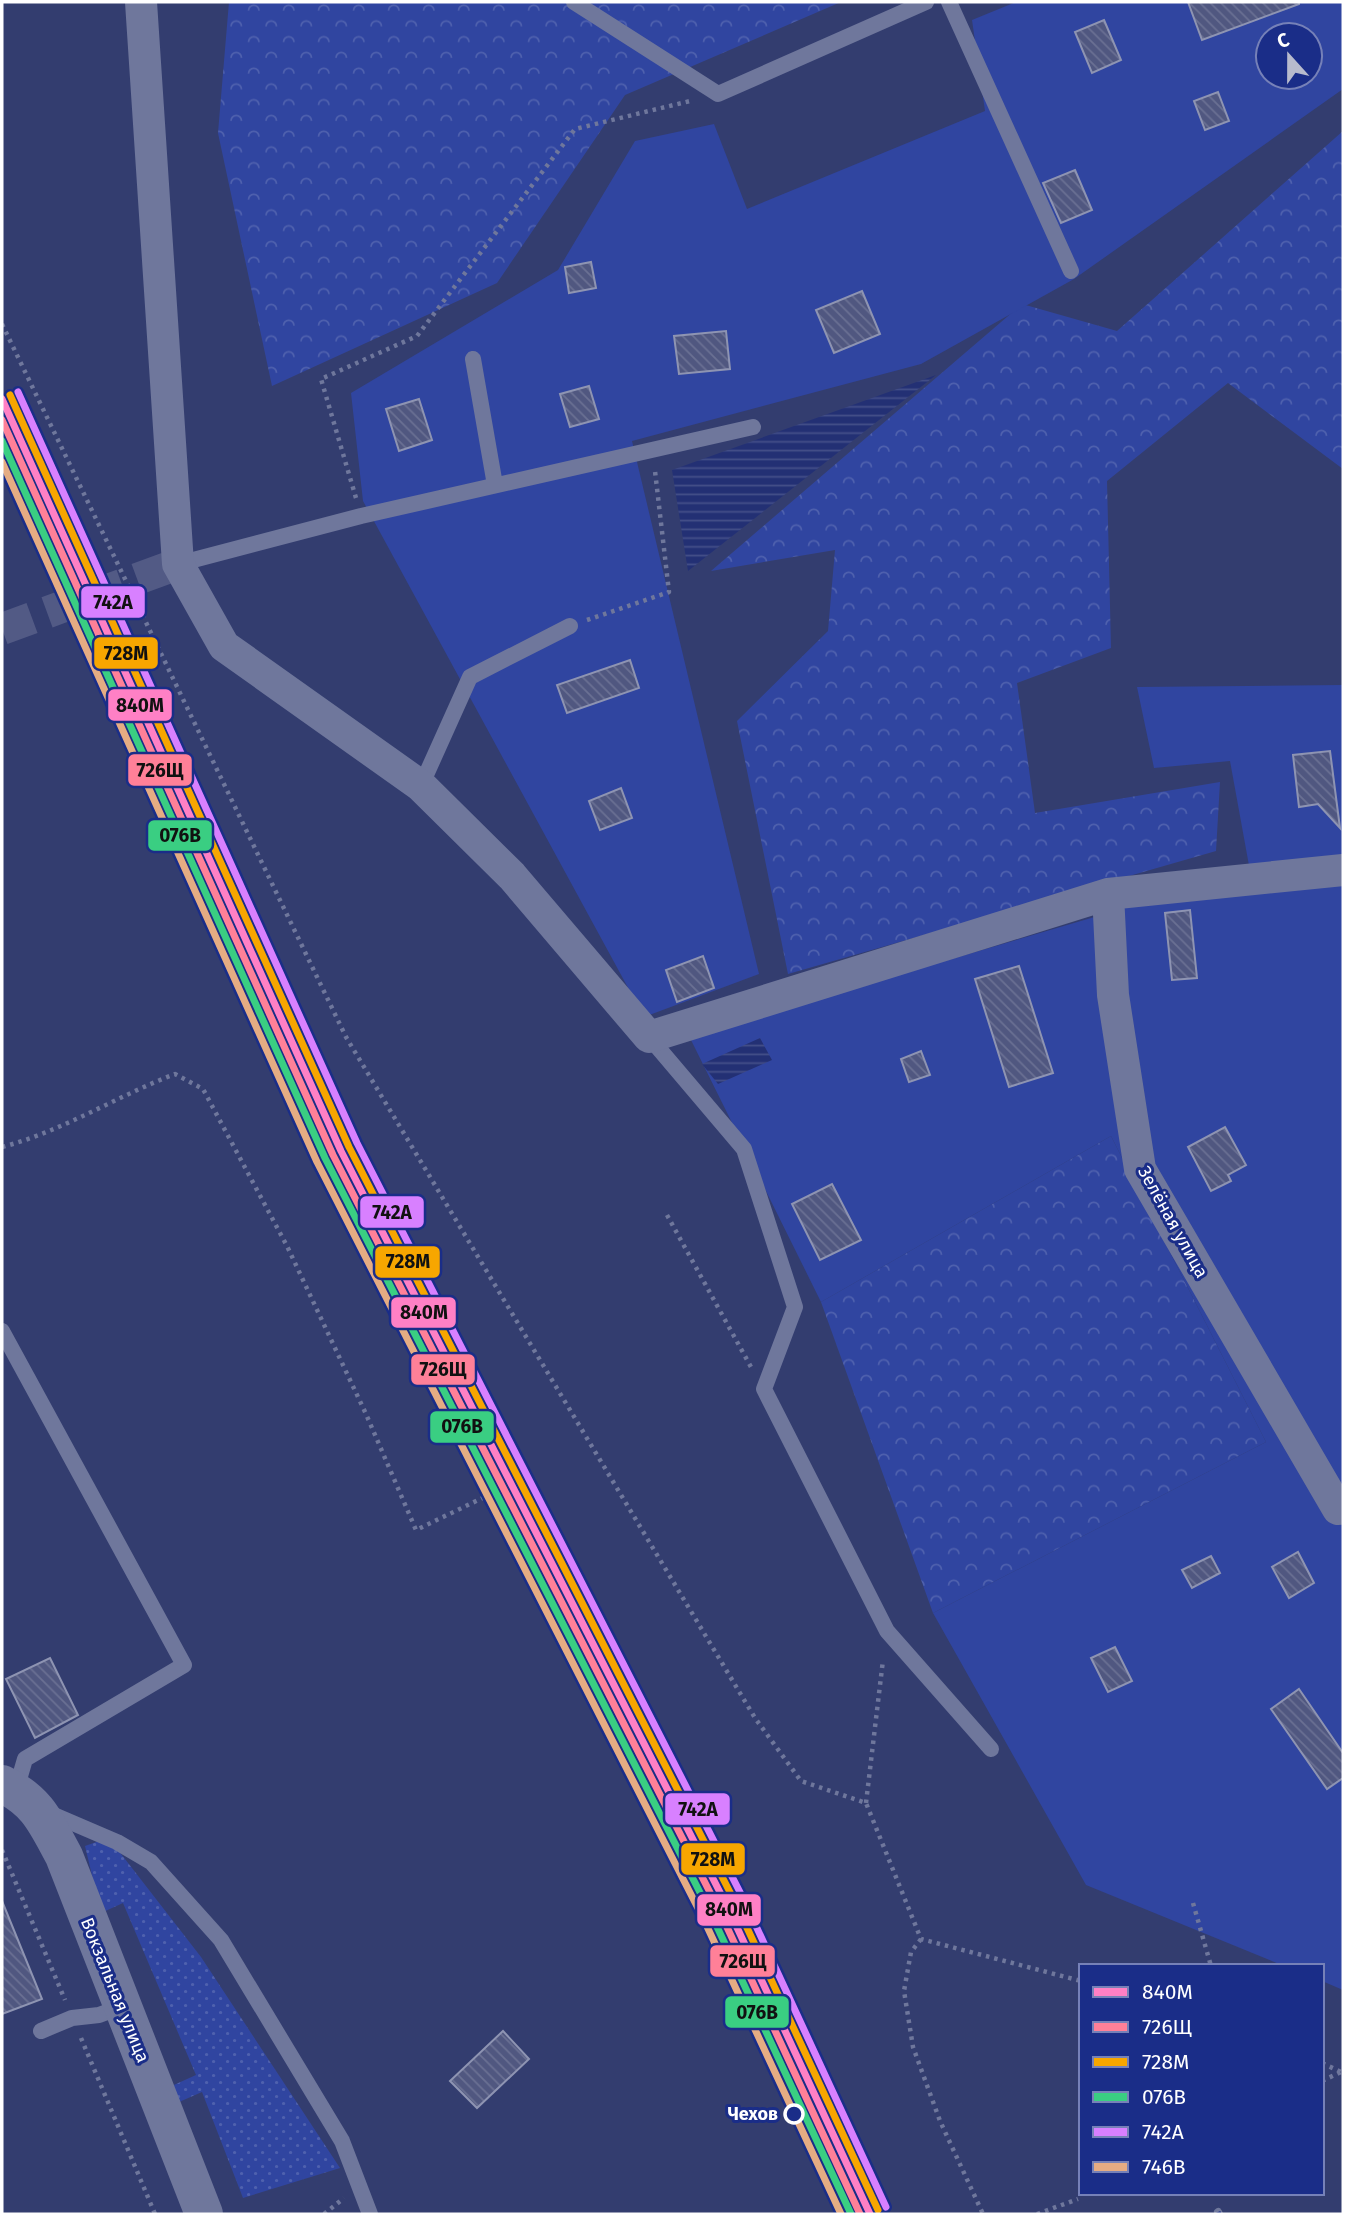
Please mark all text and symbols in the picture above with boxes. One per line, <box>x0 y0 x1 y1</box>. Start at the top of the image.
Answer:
north arrow <box>1254 21 1324 91</box>
text: С <box>1274 28 1292 53</box>
line badge: 742А <box>80 585 146 619</box>
text: 742А <box>93 591 134 614</box>
line badge: 728М <box>93 636 159 670</box>
text: 728М <box>104 642 148 665</box>
line badge: 840М <box>107 688 173 722</box>
text: 840М <box>116 694 164 717</box>
line badge: 726Щ <box>127 753 193 787</box>
text: 726Щ <box>136 759 184 782</box>
line badge: 076В <box>147 819 213 852</box>
text: 076В <box>159 824 201 847</box>
street label: Зелёная улица <box>1133 1162 1213 1282</box>
line badge: 742А <box>359 1195 425 1229</box>
text: 742А <box>372 1201 413 1224</box>
line badge: 728М <box>374 1245 441 1279</box>
text: 728М <box>386 1250 430 1273</box>
line badge: 840М <box>390 1296 457 1329</box>
text: 840М <box>400 1301 448 1324</box>
line badge: 726Щ <box>410 1353 476 1386</box>
text: 726Щ <box>419 1358 467 1381</box>
line badge: 076В <box>429 1410 495 1444</box>
text: 076В <box>441 1415 483 1438</box>
line badge: 742А <box>664 1792 731 1826</box>
text: 742А <box>678 1798 719 1821</box>
line badge: 728М <box>680 1842 746 1876</box>
text: 728М <box>691 1848 735 1871</box>
line badge: 840М <box>696 1893 762 1927</box>
text: 840М <box>705 1898 753 1921</box>
street label: Вокзальная улица <box>76 1914 154 2066</box>
line badge: 726Щ <box>709 1944 776 1978</box>
text: 726Щ <box>719 1950 767 1973</box>
legend <box>1079 1964 1324 2195</box>
text: 840М <box>1142 1979 1193 2005</box>
line badge: 076В <box>724 1995 790 2029</box>
text: 076В <box>736 2001 778 2024</box>
text: 726Щ <box>1142 2014 1192 2040</box>
text: 728М <box>1142 2049 1189 2075</box>
text: 076В <box>1142 2084 1186 2110</box>
place label: Чехов <box>728 2103 778 2125</box>
marker: Чехов <box>784 2104 804 2124</box>
text: 742А <box>1142 2119 1184 2145</box>
text: 746В <box>1142 2154 1186 2180</box>

